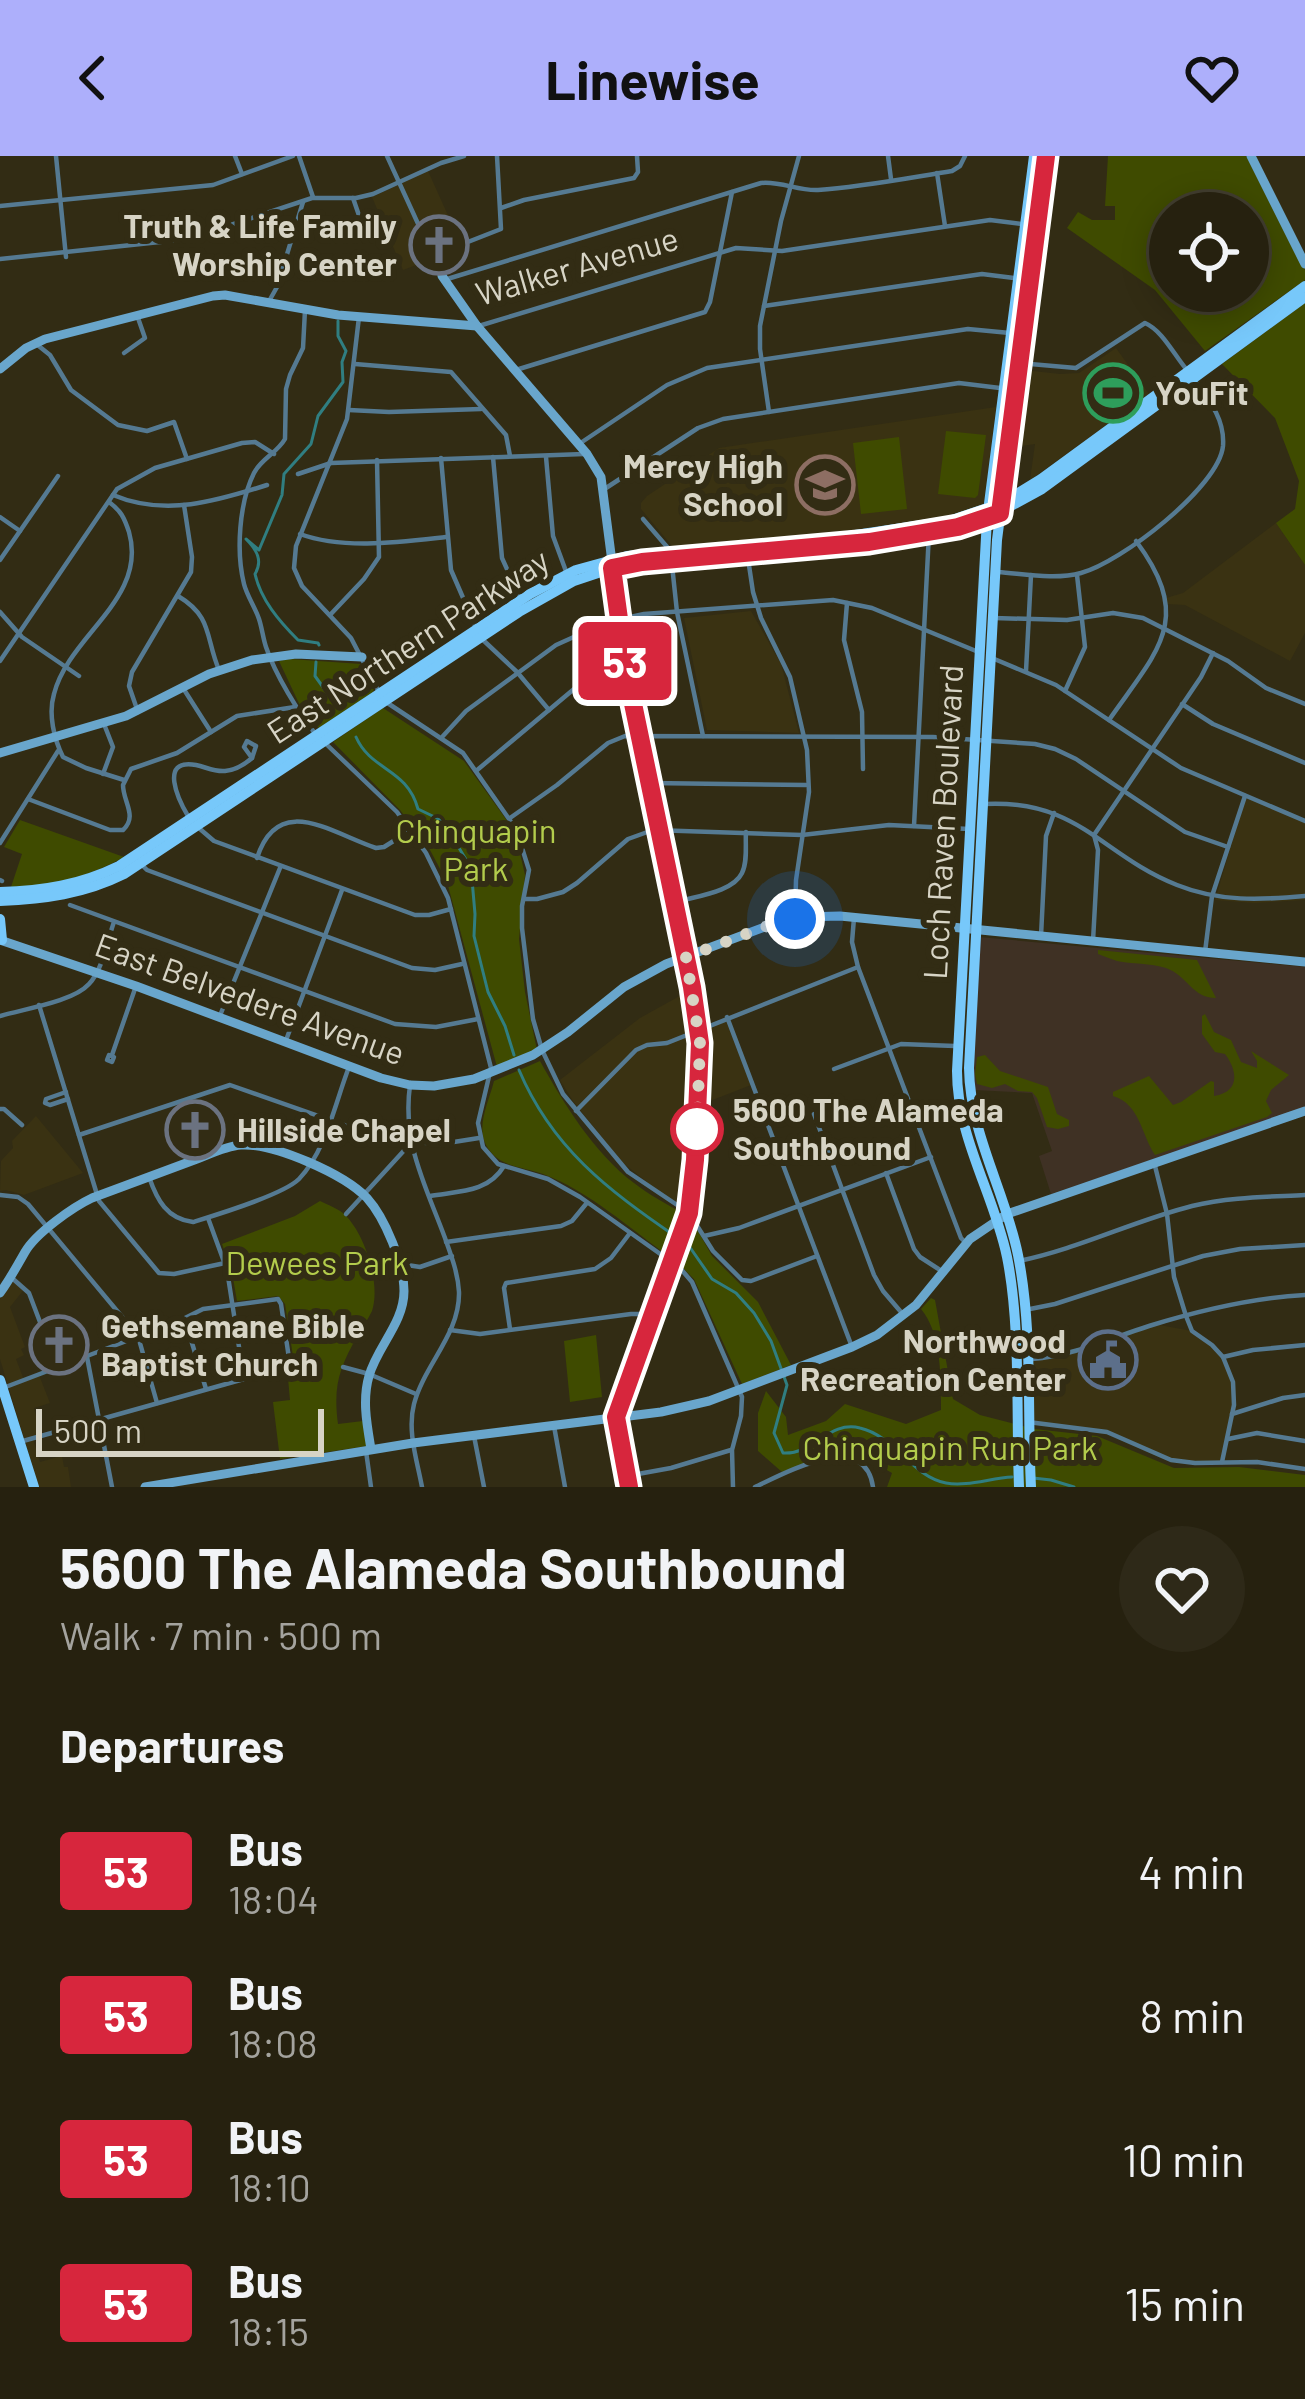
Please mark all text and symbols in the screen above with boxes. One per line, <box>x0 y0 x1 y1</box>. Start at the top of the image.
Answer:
icon: back <box>60 45 126 111</box>
icon: heart <box>1179 45 1245 111</box>
text: Linewise <box>545 46 760 111</box>
map controls <box>1149 192 1269 312</box>
button: locate <box>1149 192 1269 312</box>
place label: Truth & Life Family Worship Center <box>123 205 397 283</box>
church icon: Truth & Life Family Worship Center <box>408 214 470 276</box>
street label: Walker Avenue <box>471 217 683 313</box>
sports icon: YouFit <box>1082 362 1144 424</box>
place label: YouFit <box>1155 372 1249 412</box>
place label: Mercy High School <box>623 445 783 523</box>
school or university icon: Mercy High School <box>794 454 856 516</box>
street label: East Northern Parkway <box>259 539 556 751</box>
line badge: 53 <box>571 622 679 700</box>
text: 53 <box>602 636 648 686</box>
street label: Loch Raven Boulevard <box>914 663 970 980</box>
park label: Chinquapin Park <box>395 810 557 888</box>
your location <box>765 889 825 949</box>
street label: East Belvedere Avenue <box>90 923 411 1073</box>
place label: 5600 The Alameda Southbound <box>733 1089 1004 1167</box>
church icon: Hillside Chapel <box>164 1099 226 1161</box>
marker: 5600 The Alameda Southbound <box>672 1104 722 1154</box>
place label: Hillside Chapel <box>237 1109 451 1149</box>
park label: Dewees Park <box>226 1242 409 1282</box>
place label: Gethsemane Bible Baptist Church <box>101 1305 365 1383</box>
church icon: Gethsemane Bible Baptist Church <box>28 1314 90 1376</box>
place label: Northwood Recreation Center <box>800 1320 1066 1398</box>
public building icon: Northwood Recreation Center <box>1077 1329 1139 1391</box>
scale bar <box>36 1403 324 1456</box>
text: 500 m <box>54 1410 142 1450</box>
park label: Chinquapin Run Park <box>803 1427 1097 1467</box>
button: heart <box>1119 1526 1245 1652</box>
text: 5600 The Alameda Southbound <box>60 1532 847 1600</box>
text: Walk · 7 min · 500 m <box>60 1611 382 1658</box>
text: Departures <box>60 1718 284 1772</box>
text: Bus <box>228 1821 303 1875</box>
text: 4 min <box>1138 1844 1245 1898</box>
text: 53 <box>103 1846 149 1896</box>
text: 18:04 <box>228 1875 319 1922</box>
text: Bus <box>228 1965 303 2019</box>
text: 8 min <box>1140 1988 1245 2042</box>
text: 53 <box>103 1990 149 2040</box>
text: 18:08 <box>228 2019 318 2066</box>
text: Bus <box>228 2109 303 2163</box>
text: 10 min <box>1122 2132 1245 2186</box>
text: 53 <box>103 2134 149 2184</box>
text: 18:10 <box>228 2163 311 2210</box>
text: Bus <box>228 2253 303 2307</box>
text: 15 min <box>1124 2276 1245 2330</box>
text: 53 <box>103 2278 149 2328</box>
text: 18:15 <box>228 2307 309 2354</box>

